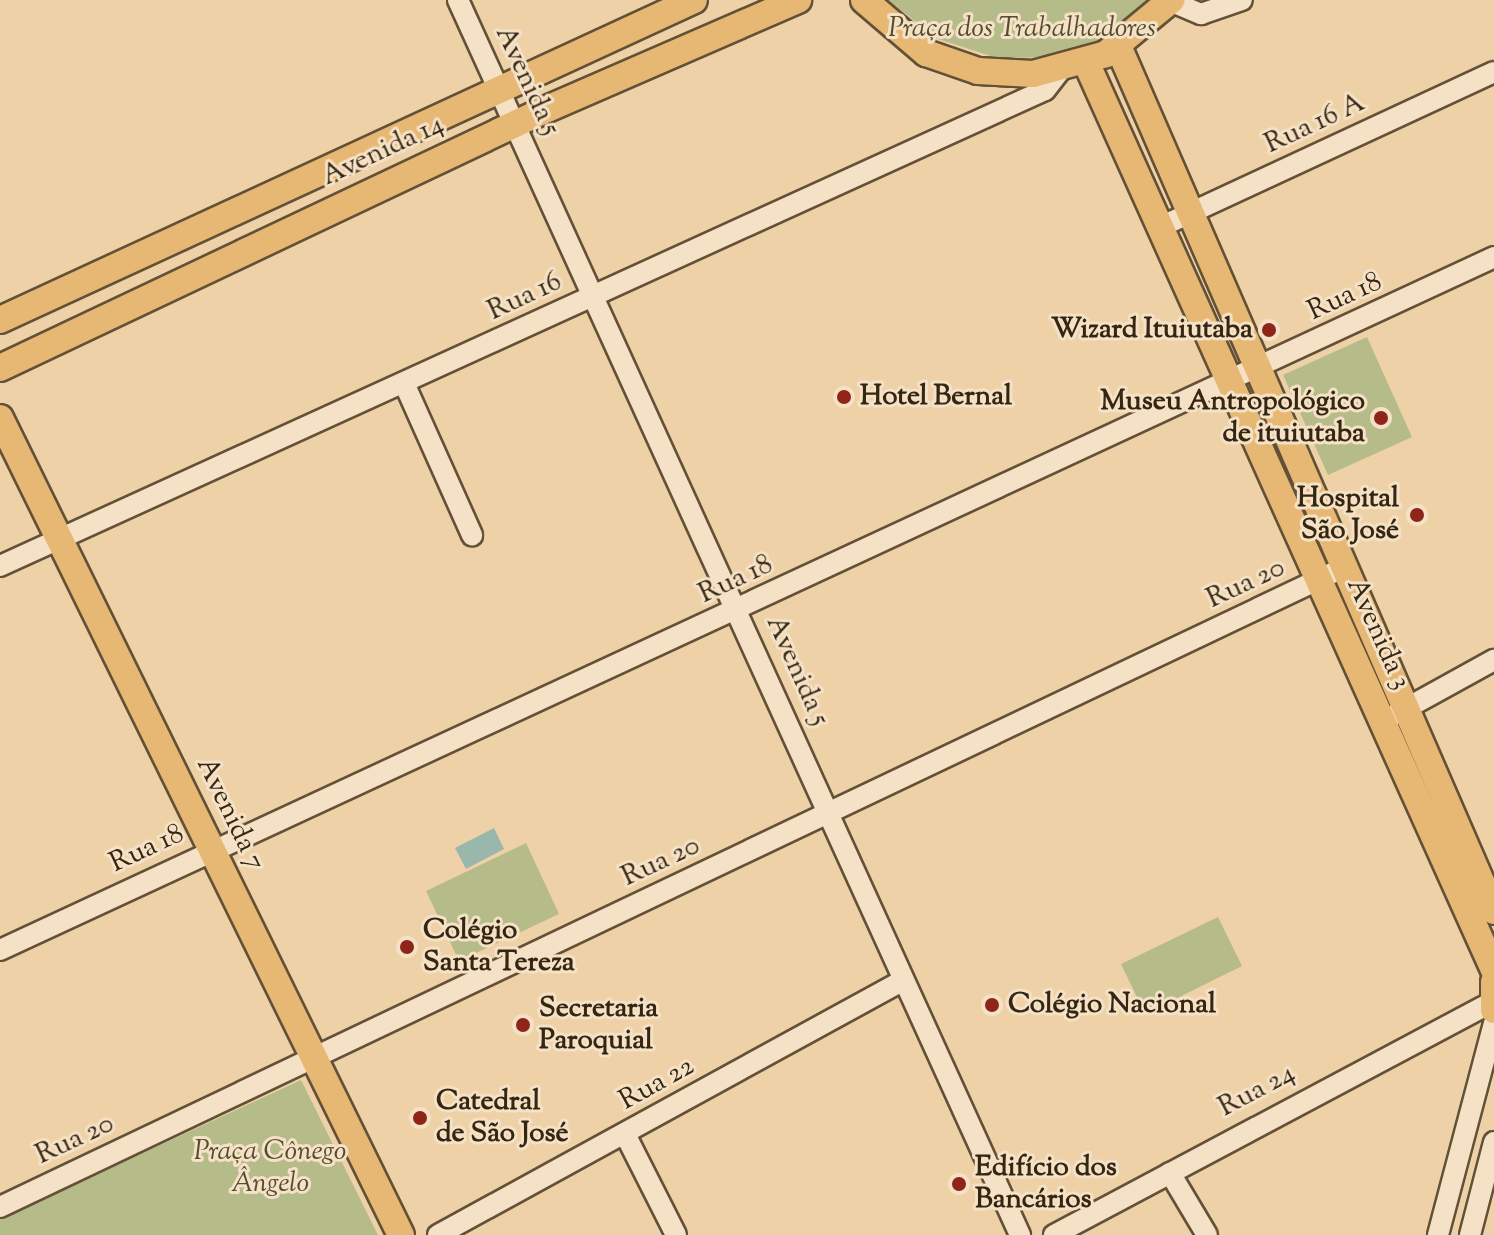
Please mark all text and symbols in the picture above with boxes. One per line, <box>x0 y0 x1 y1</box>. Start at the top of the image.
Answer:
park label: Praça dos Trabalhadores <box>888 12 1156 46</box>
street label: Avenida 5 <box>487 21 567 141</box>
street label: Rua 16 A <box>1260 86 1370 162</box>
street label: Avenida 14 <box>317 108 449 194</box>
street label: Rua 16 <box>483 265 567 329</box>
street label: Rua 18 <box>1303 265 1387 329</box>
place label: Wizard Ituiutaba <box>1051 313 1253 347</box>
marker: Wizard Ituiutaba <box>1260 321 1278 339</box>
place label: Hotel Bernal <box>860 380 1012 414</box>
place label: Museu Antropológico de ituiutaba <box>1100 385 1365 451</box>
marker: Hotel Bernal <box>835 388 853 406</box>
marker: Museu Antropológico de ituiutaba <box>1372 409 1390 427</box>
place label: Hospital São José <box>1297 482 1399 548</box>
marker: Hospital São José <box>1406 504 1428 526</box>
street label: Rua 18 <box>694 548 778 612</box>
street label: Rua 20 <box>1202 551 1290 617</box>
street label: Avenida 3 <box>1339 573 1417 695</box>
street label: Avenida 5 <box>758 611 836 731</box>
street label: Avenida 7 <box>188 752 272 876</box>
street label: Rua 18 <box>105 817 189 881</box>
street label: Rua 20 <box>617 829 705 895</box>
place label: Colégio Santa Tereza <box>423 914 575 980</box>
marker: Colégio Santa Tereza <box>398 938 416 956</box>
place label: Colégio Nacional <box>1008 988 1216 1022</box>
place label: Secretaria Paroquial <box>539 992 658 1058</box>
marker: Colégio Nacional <box>983 996 1001 1014</box>
marker: Secretaria Paroquial <box>514 1016 532 1034</box>
street label: Rua 22 <box>614 1050 700 1118</box>
street label: Rua 24 <box>1213 1057 1301 1125</box>
place label: Catedral de São José <box>436 1085 569 1151</box>
street label: Rua 20 <box>31 1107 119 1173</box>
marker: Catedral de São José <box>411 1109 429 1127</box>
park label: Praça Cônego Ângelo <box>194 1135 346 1201</box>
place label: Edifício dos Bancários <box>975 1151 1117 1217</box>
marker: Edifício dos Bancários <box>950 1175 968 1193</box>

